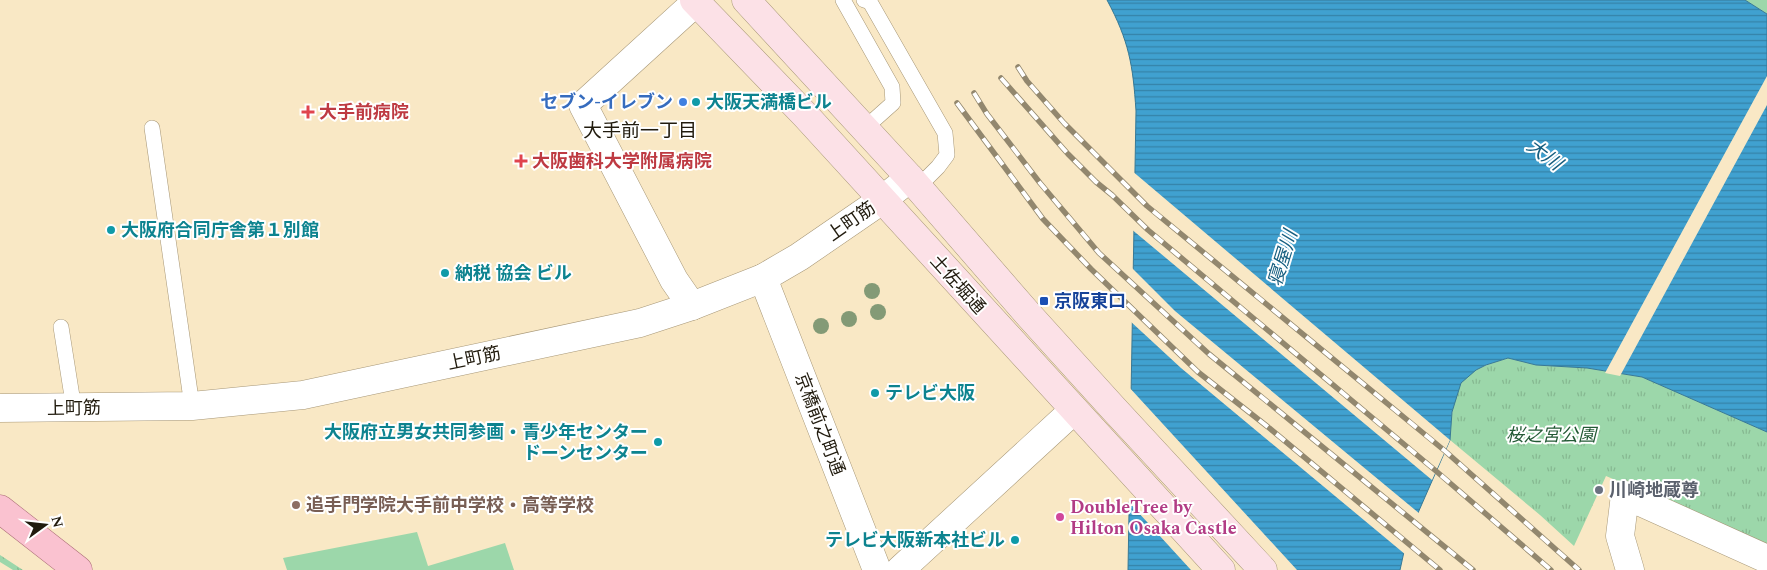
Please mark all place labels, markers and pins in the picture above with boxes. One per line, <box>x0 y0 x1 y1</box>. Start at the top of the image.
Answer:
place label: セブン-イレブン <box>540 89 673 116</box>
place label: 大阪天満橋ビル <box>706 89 832 116</box>
marker: セブン-イレブン <box>677 96 689 108</box>
marker: 大阪天満橋ビル <box>690 96 702 108</box>
place label: 大手前病院 <box>319 99 409 126</box>
marker: 大手前病院 <box>301 105 315 119</box>
place label: 大阪歯科大学附属病院 <box>532 148 712 175</box>
marker: 大阪歯科大学附属病院 <box>514 154 528 168</box>
place label: 大阪府合同庁舎第１別館 <box>121 217 319 244</box>
marker: 大阪府合同庁舎第１別館 <box>105 224 117 236</box>
place label: 納税 協会 ビル <box>455 260 572 287</box>
marker: 納税 協会 ビル <box>439 267 451 279</box>
place label: 京阪東口 <box>1054 288 1126 315</box>
marker: 京阪東口 <box>1038 295 1050 307</box>
place label: テレビ大阪 <box>885 380 975 407</box>
marker: テレビ大阪 <box>869 387 881 399</box>
place label: 大阪府立男女共同参画・青少年センター ドーンセンター <box>324 419 648 467</box>
marker: 大阪府立男女共同参画・青少年センター ドーンセンター <box>652 436 664 448</box>
place label: 川崎地蔵尊 <box>1609 477 1699 504</box>
marker: 川崎地蔵尊 <box>1593 484 1605 496</box>
place label: 追手門学院大手前中学校・高等学校 <box>306 492 594 519</box>
place label: DoubleTree by Hilton Osaka Castle <box>1070 494 1237 542</box>
marker: 追手門学院大手前中学校・高等学校 <box>290 499 302 511</box>
marker: DoubleTree by Hilton Osaka Castle <box>1054 511 1066 523</box>
place label: テレビ大阪新本社ビル <box>825 527 1005 554</box>
marker: テレビ大阪新本社ビル <box>1009 534 1021 546</box>

